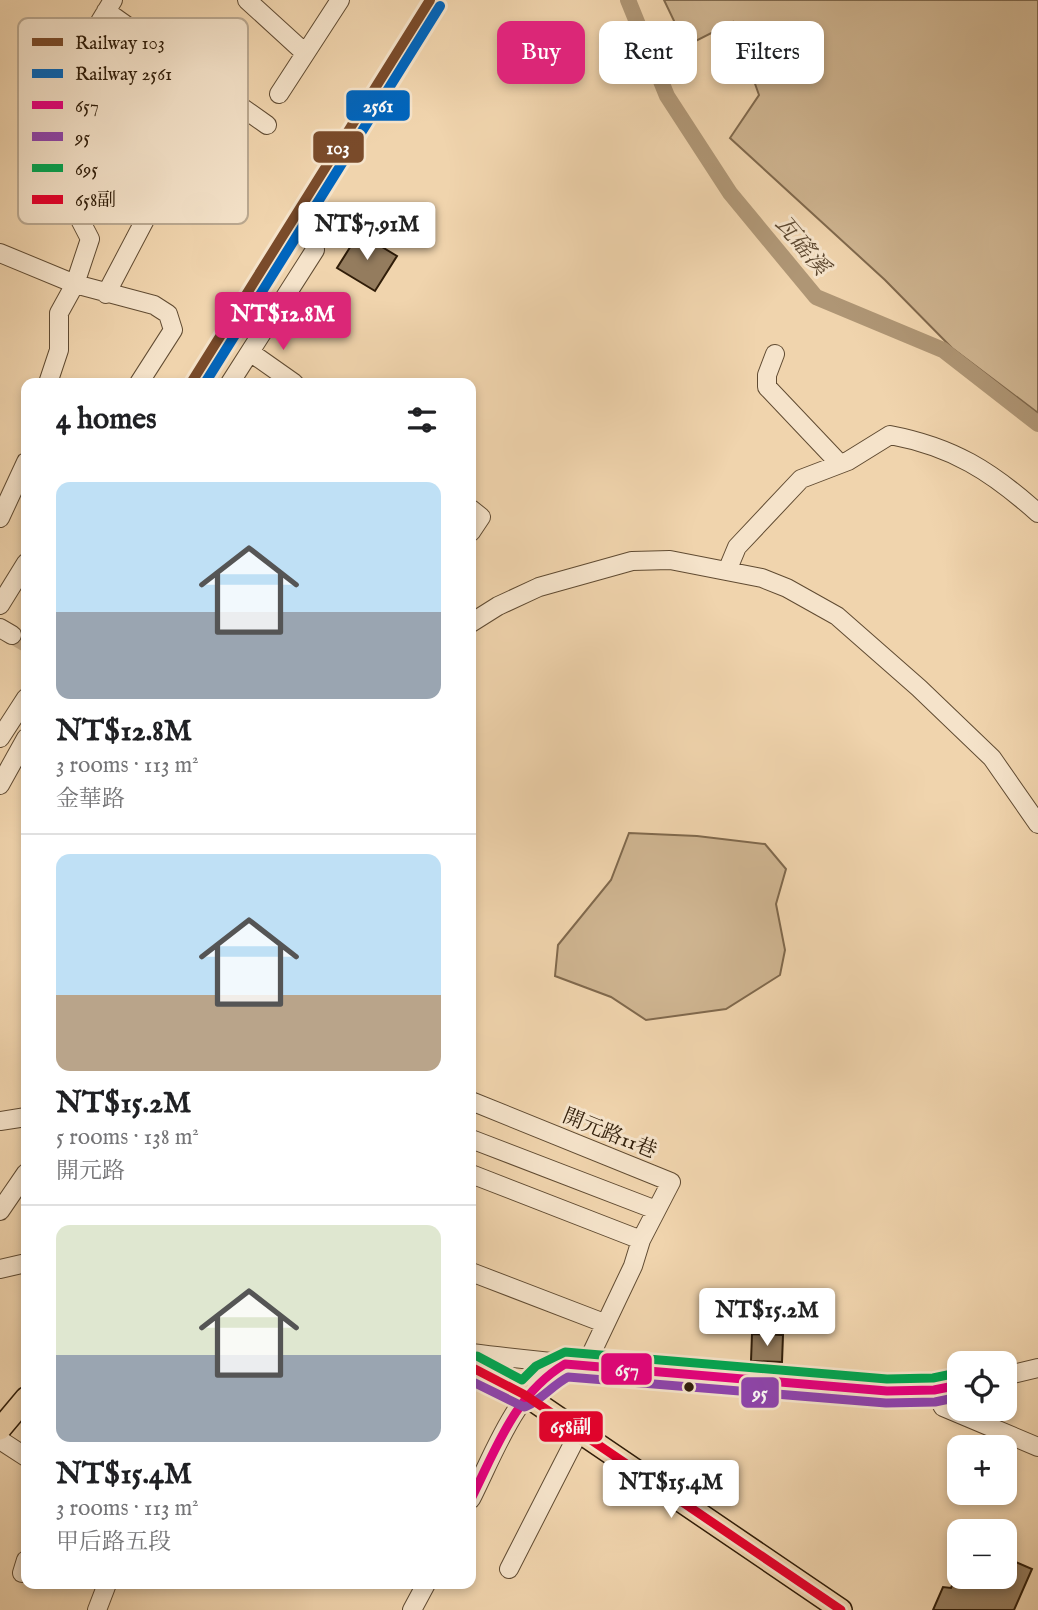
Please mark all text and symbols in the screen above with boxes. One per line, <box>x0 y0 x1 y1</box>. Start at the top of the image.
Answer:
legend <box>18 18 248 224</box>
chip: Buy <box>497 21 585 84</box>
chip: Rent <box>599 21 697 84</box>
chip: Filters <box>711 21 824 84</box>
text: Railway 103 <box>75 32 165 56</box>
text: Railway 2561 <box>75 63 172 87</box>
line badge: 2561 <box>345 89 411 122</box>
text: 657 <box>75 95 99 119</box>
text: 2561 <box>363 95 393 119</box>
text: 95 <box>74 126 90 150</box>
line badge: 103 <box>312 130 365 164</box>
text: 103 <box>326 137 350 161</box>
text: 695 <box>75 158 98 182</box>
text: 658副 <box>75 189 116 213</box>
pin: NT$7.91M <box>295 202 439 262</box>
text: NT$7.91M <box>314 210 420 239</box>
water label: 瓦磘溪 <box>769 210 837 284</box>
pin: NT$12.8M <box>211 292 355 352</box>
text: NT$12.8M <box>231 300 335 329</box>
text: 4 homes <box>56 401 157 439</box>
icon: filters <box>403 401 441 439</box>
icon: home <box>186 527 312 653</box>
text: NT$12.8M <box>56 713 192 751</box>
text: 3 rooms · 113 m² <box>56 751 199 780</box>
text: 金華路 <box>56 785 125 814</box>
icon: home <box>186 899 312 1025</box>
text: NT$15.2M <box>56 1085 191 1123</box>
street label: 開元路11巷 <box>558 1103 661 1166</box>
text: 5 rooms · 138 m² <box>56 1123 199 1152</box>
text: 開元路 <box>56 1157 125 1186</box>
icon: home <box>186 1270 312 1396</box>
pin: NT$15.2M <box>695 1288 839 1348</box>
text: NT$15.2M <box>715 1296 819 1325</box>
map controls <box>947 1351 1017 1589</box>
button: locate <box>947 1351 1017 1421</box>
line badge: 657 <box>600 1352 653 1386</box>
text: 657 <box>615 1359 639 1383</box>
line badge: 95 <box>740 1376 780 1409</box>
unlabelled marker <box>682 1380 696 1394</box>
text: 95 <box>751 1382 768 1406</box>
line badge: 658副 <box>538 1410 604 1443</box>
text: 658副 <box>550 1416 592 1440</box>
button: + <box>947 1435 1017 1505</box>
text: NT$15.4M <box>56 1456 192 1494</box>
pin: NT$15.4M <box>599 1460 743 1520</box>
text: NT$15.4M <box>619 1468 723 1497</box>
text: 3 rooms · 113 m² <box>56 1494 199 1523</box>
button: − <box>947 1519 1017 1589</box>
text: 甲后路五段 <box>56 1528 171 1557</box>

